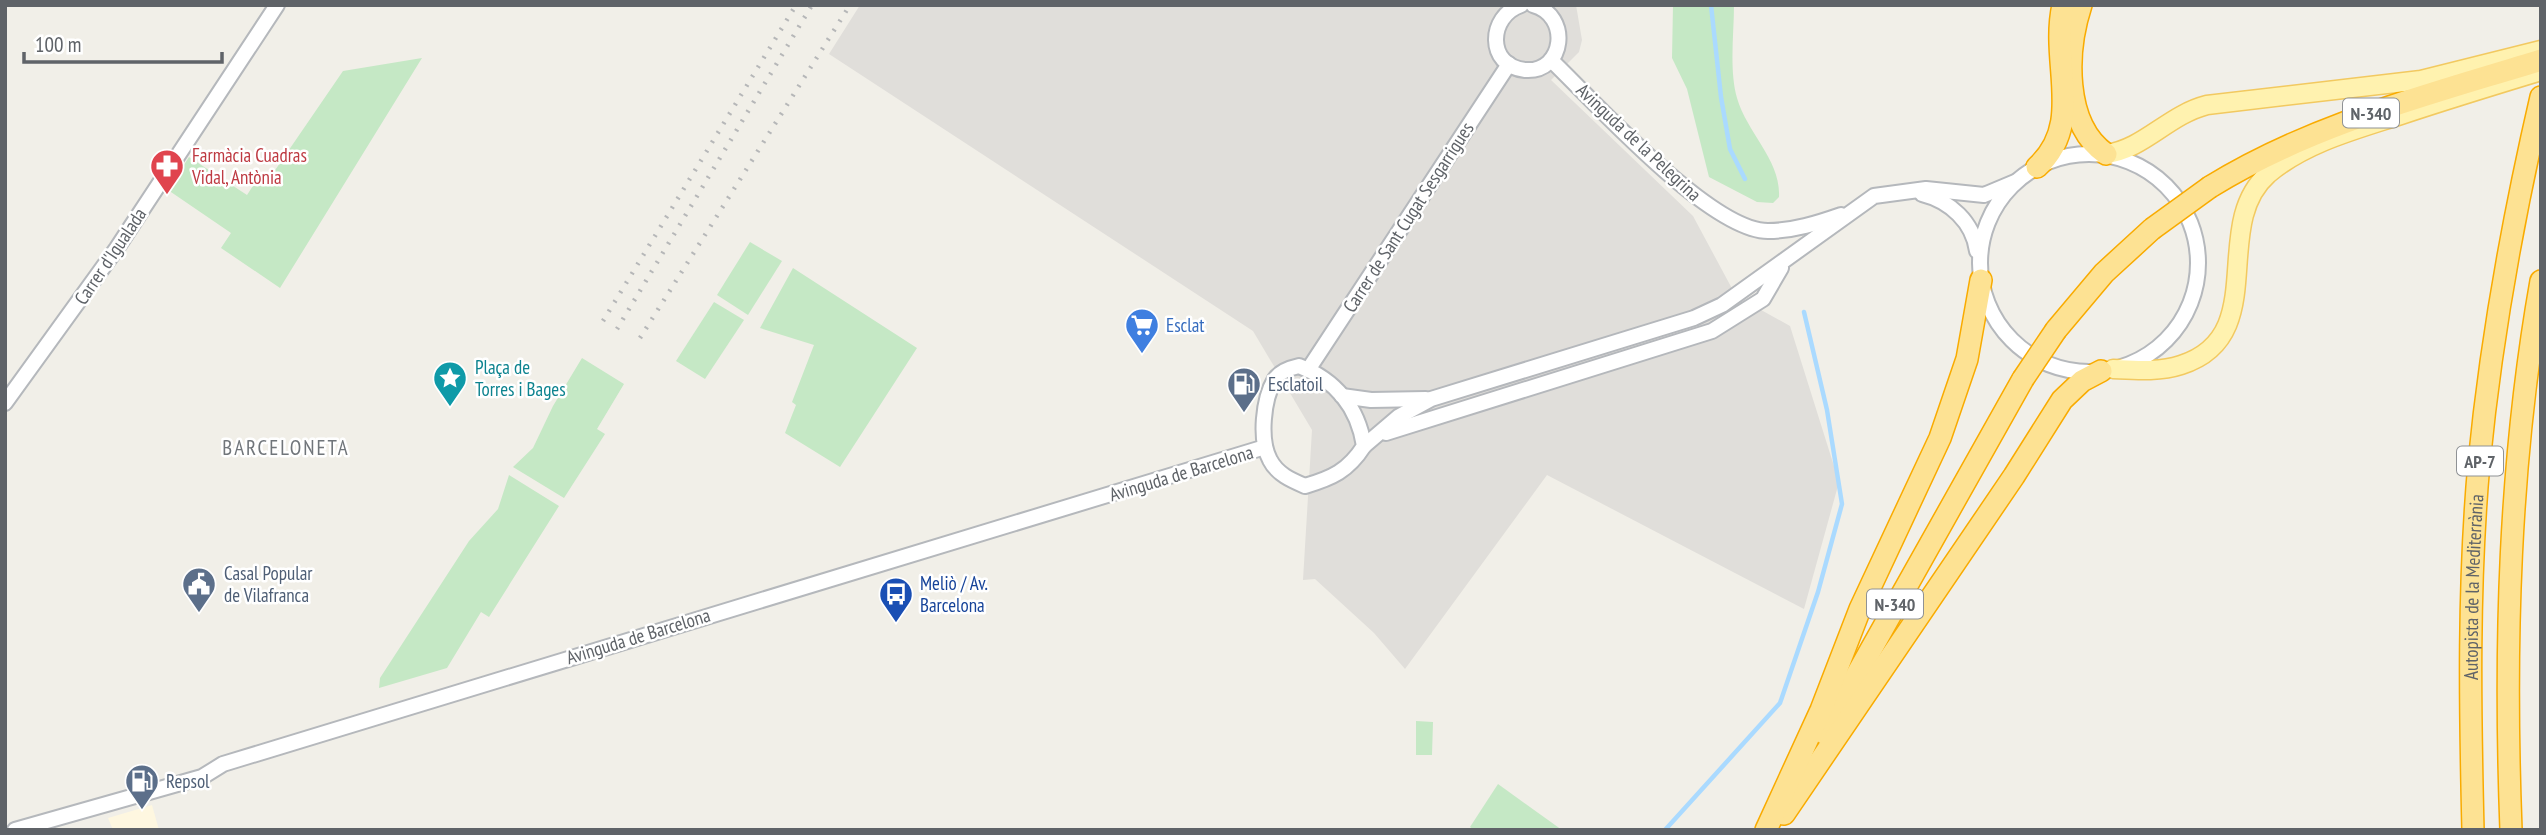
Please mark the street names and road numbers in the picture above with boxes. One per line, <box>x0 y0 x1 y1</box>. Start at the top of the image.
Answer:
street label: Avinguda de la Pelegrina <box>1572 78 1706 206</box>
road number: N-340 <box>2343 98 2399 128</box>
street label: Carrer de Sant Cugat Sesgarrigues <box>1337 117 1479 317</box>
street label: Carrer d'Igualada <box>69 203 151 309</box>
street label: Avinguda de Barcelona <box>1106 440 1256 506</box>
road number: AP-7 <box>2457 447 2503 476</box>
street label: Autopista de la Mediterrània <box>2459 493 2488 680</box>
road number: N-340 <box>1867 590 1923 618</box>
street label: Avinguda de Barcelona <box>563 603 713 669</box>

